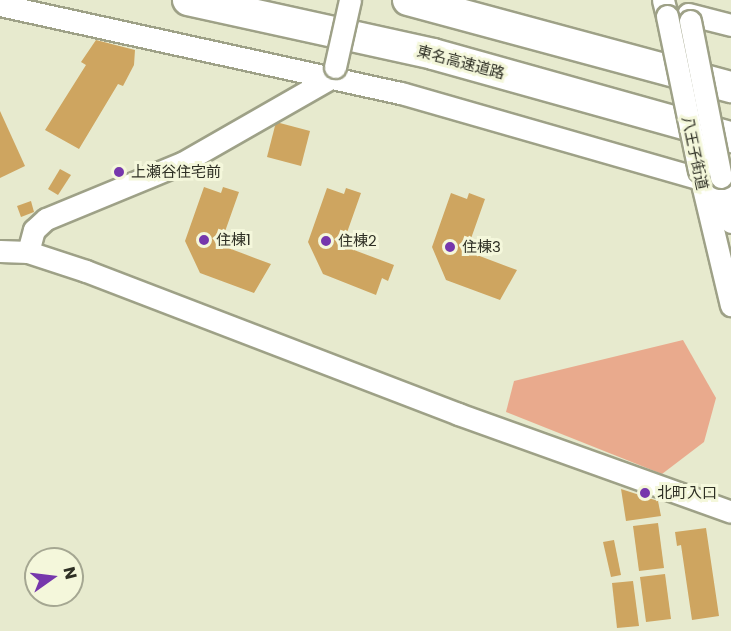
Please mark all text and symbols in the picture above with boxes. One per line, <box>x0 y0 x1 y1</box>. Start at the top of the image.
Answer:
street label: 東名高速道路 <box>415 42 507 82</box>
street label: 八王子街道 <box>678 114 712 192</box>
place label: 上瀬谷住宅前 <box>131 163 221 181</box>
marker: 上瀬谷住宅前 <box>112 165 126 179</box>
place label: 住棟1 <box>216 231 251 249</box>
place label: 住棟2 <box>338 232 377 250</box>
marker: 住棟1 <box>197 233 211 247</box>
marker: 住棟2 <box>319 234 333 248</box>
place label: 住棟3 <box>462 238 501 256</box>
marker: 住棟3 <box>443 240 457 254</box>
place label: 北町入口 <box>657 484 717 502</box>
marker: 北町入口 <box>638 486 652 500</box>
north arrow <box>24 547 84 607</box>
text: N <box>57 564 83 582</box>

